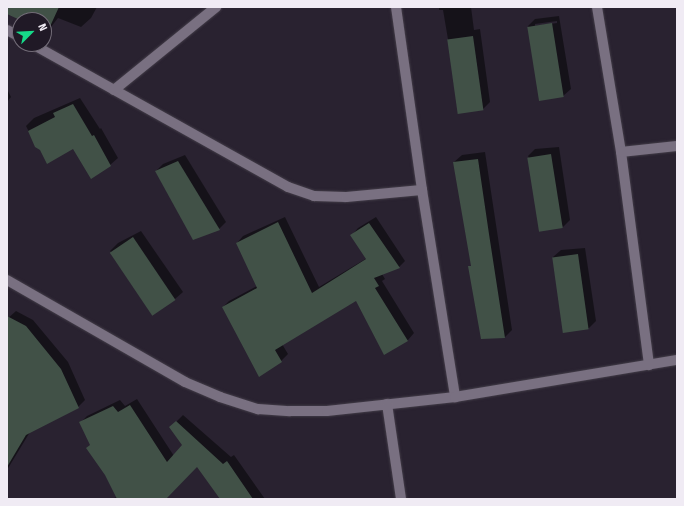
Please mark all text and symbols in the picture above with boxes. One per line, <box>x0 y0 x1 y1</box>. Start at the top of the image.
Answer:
north arrow <box>12 12 52 52</box>
text: N <box>35 22 50 33</box>

